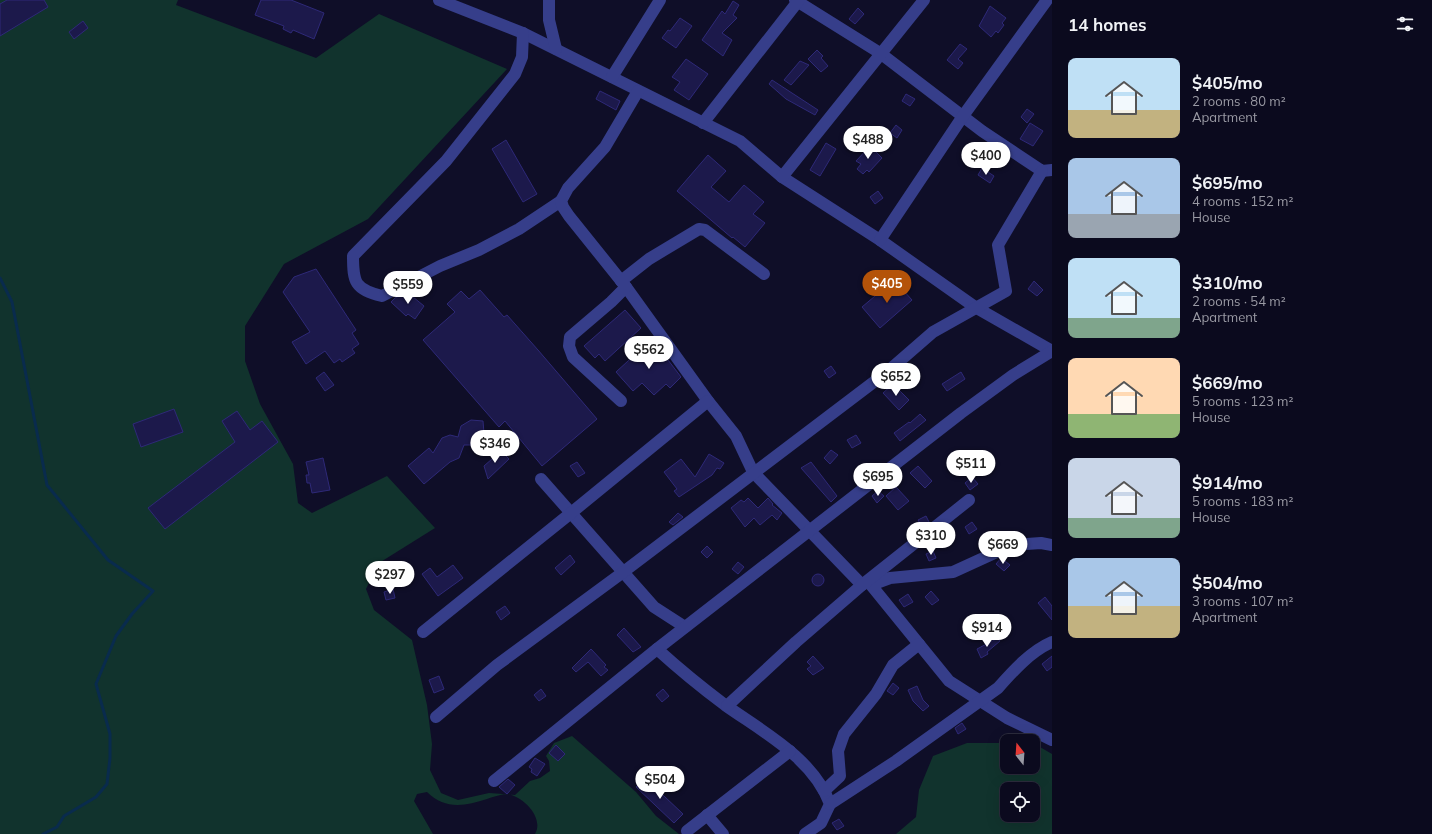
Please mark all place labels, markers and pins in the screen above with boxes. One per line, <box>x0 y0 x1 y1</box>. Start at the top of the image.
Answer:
pin: $488 <box>844 126 892 160</box>
pin: $400 <box>962 142 1010 176</box>
pin: $405 <box>863 270 911 304</box>
pin: $559 <box>384 271 432 305</box>
pin: $562 <box>625 336 673 370</box>
pin: $652 <box>872 363 920 397</box>
pin: $346 <box>471 430 519 464</box>
pin: $511 <box>947 450 995 484</box>
pin: $695 <box>854 463 902 497</box>
pin: $310 <box>907 522 955 556</box>
pin: $669 <box>979 531 1027 565</box>
pin: $297 <box>366 561 414 595</box>
pin: $914 <box>963 614 1011 648</box>
pin: $504 <box>636 766 684 800</box>

